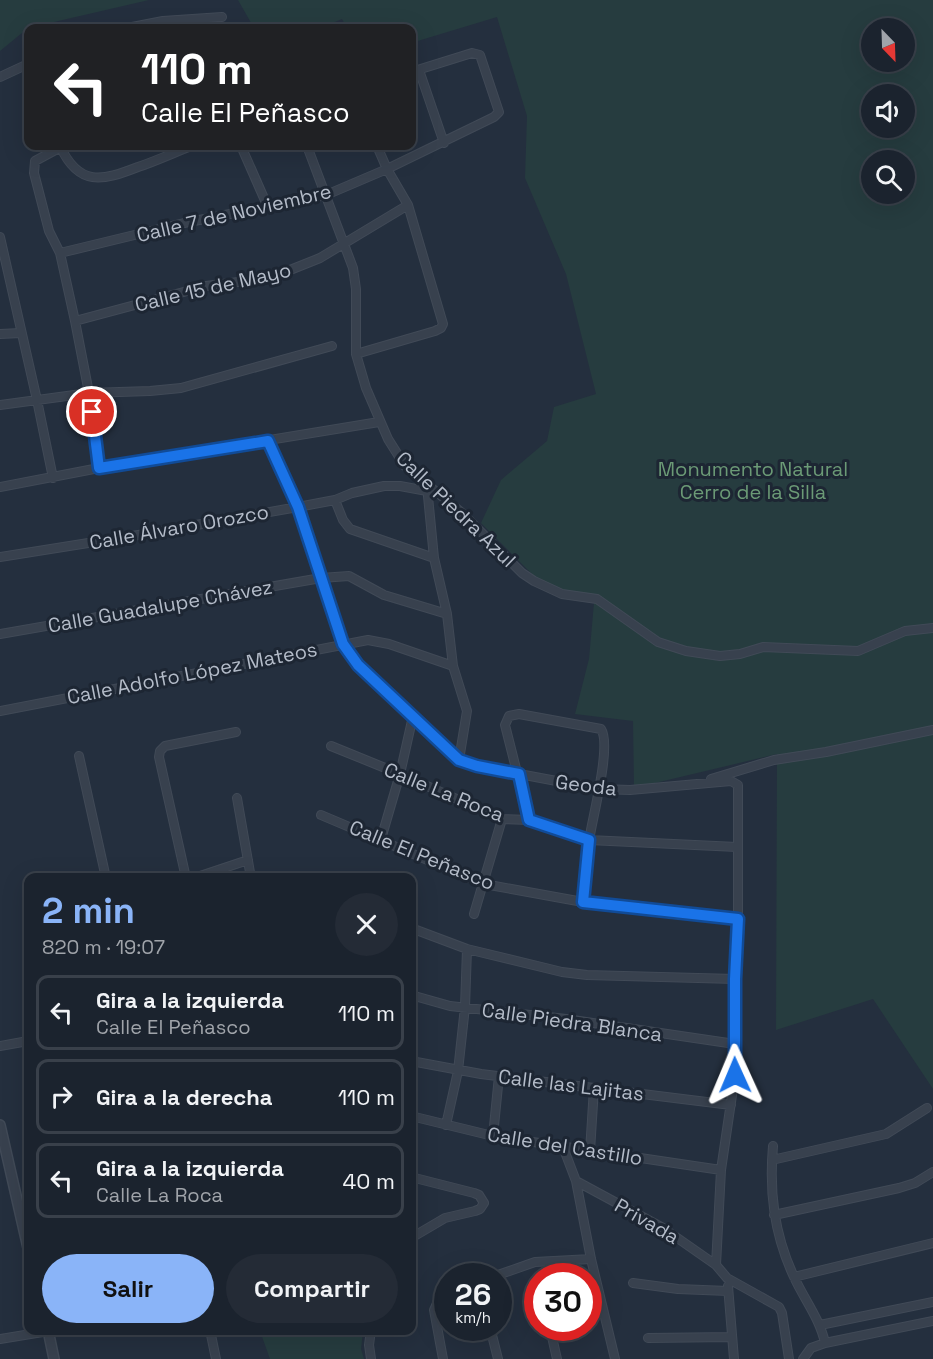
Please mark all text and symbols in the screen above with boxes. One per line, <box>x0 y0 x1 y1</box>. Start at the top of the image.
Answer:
north arrow <box>861 18 915 72</box>
map controls <box>861 18 915 204</box>
text: 110 m <box>141 43 253 96</box>
icon: left <box>42 48 120 126</box>
button: sound <box>861 84 915 138</box>
text: Calle El Peñasco <box>141 95 350 130</box>
button: search <box>861 150 915 204</box>
street label: Calle 7 de Noviembre <box>134 178 334 248</box>
street label: Calle 15 de Mayo <box>132 256 294 318</box>
pin <box>66 386 117 437</box>
icon: arrive <box>75 395 108 428</box>
street label: Calle Piedra Azul <box>391 445 521 573</box>
park label: Monumento Natural Cerro de la Silla <box>658 456 848 505</box>
street label: Calle Álvaro Orozco <box>87 498 271 556</box>
street label: Calle Guadalupe Chávez <box>46 573 274 639</box>
street label: Calle Adolfo López Mateos <box>65 636 319 710</box>
street label: Calle La Roca <box>380 756 508 828</box>
street label: Geoda <box>554 768 618 802</box>
street label: Calle El Peñasco <box>346 814 498 896</box>
text: 2 min <box>42 888 135 934</box>
button: close <box>335 893 398 956</box>
text: 820 m · 19:07 <box>42 934 165 960</box>
text: Gira a la izquierda <box>96 986 284 1014</box>
icon: left <box>45 996 78 1029</box>
street label: Calle Piedra Blanca <box>480 996 664 1048</box>
text: 110 m <box>338 999 395 1027</box>
text: Calle El Peñasco <box>96 1014 251 1040</box>
position arrow <box>703 1043 767 1107</box>
street label: Calle las Lajitas <box>497 1063 645 1107</box>
icon: right <box>45 1080 78 1113</box>
text: Gira a la derecha <box>96 1083 273 1111</box>
text: 110 m <box>338 1083 395 1111</box>
street label: Calle del Castillo <box>486 1121 644 1171</box>
text: Gira a la izquierda <box>96 1154 284 1182</box>
icon: left <box>45 1164 78 1197</box>
text: 40 m <box>343 1167 395 1195</box>
text: Calle La Roca <box>96 1182 223 1208</box>
street label: Privada <box>610 1192 684 1250</box>
button: Salir <box>42 1254 214 1323</box>
button: Compartir <box>226 1254 398 1323</box>
speed limit sign: 30 <box>524 1263 602 1341</box>
text: 26 <box>455 1275 491 1314</box>
text: km/h <box>455 1308 491 1327</box>

